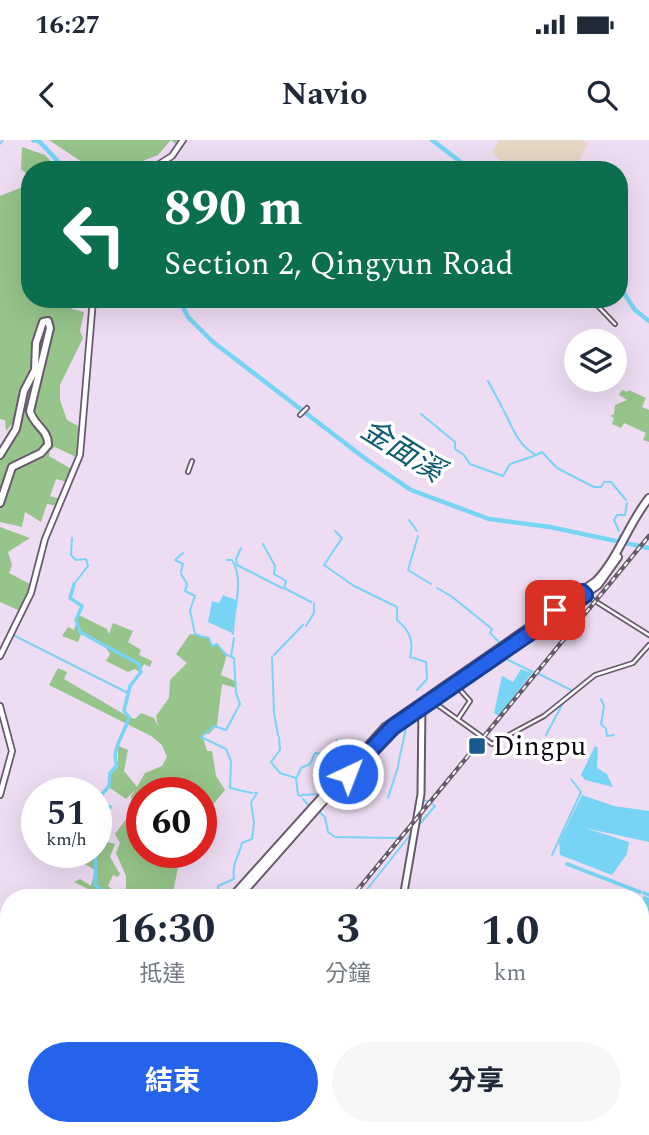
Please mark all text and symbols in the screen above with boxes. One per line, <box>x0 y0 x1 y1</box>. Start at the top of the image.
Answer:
text: 16:27 <box>35 5 100 45</box>
text: Navio <box>281 70 368 119</box>
icon: back <box>28 76 66 114</box>
icon: search <box>583 76 621 114</box>
text: 890 m <box>164 172 303 247</box>
icon: left <box>49 189 140 280</box>
text: Section 2, Qingyun Road <box>164 240 514 289</box>
map controls <box>564 329 627 392</box>
button: layers <box>564 329 627 392</box>
water label: 金面溪 <box>352 408 456 496</box>
pin <box>525 580 585 640</box>
icon: arrive <box>536 591 574 629</box>
place label: Dingpu <box>493 725 586 768</box>
marker: Dingpu <box>467 736 487 756</box>
position arrow <box>311 737 385 811</box>
speed limit sign: 60 <box>126 777 217 868</box>
text: 51 <box>47 787 86 840</box>
text: km/h <box>46 826 87 853</box>
text: 16:30 <box>110 898 215 961</box>
text: 3 <box>336 898 360 961</box>
text: 1.0 <box>481 900 539 963</box>
text: km <box>494 956 526 991</box>
text: 抵達 <box>140 957 186 992</box>
text: 分鐘 <box>325 957 371 992</box>
button: 結束 <box>28 1042 318 1122</box>
button: 分享 <box>332 1042 621 1122</box>

